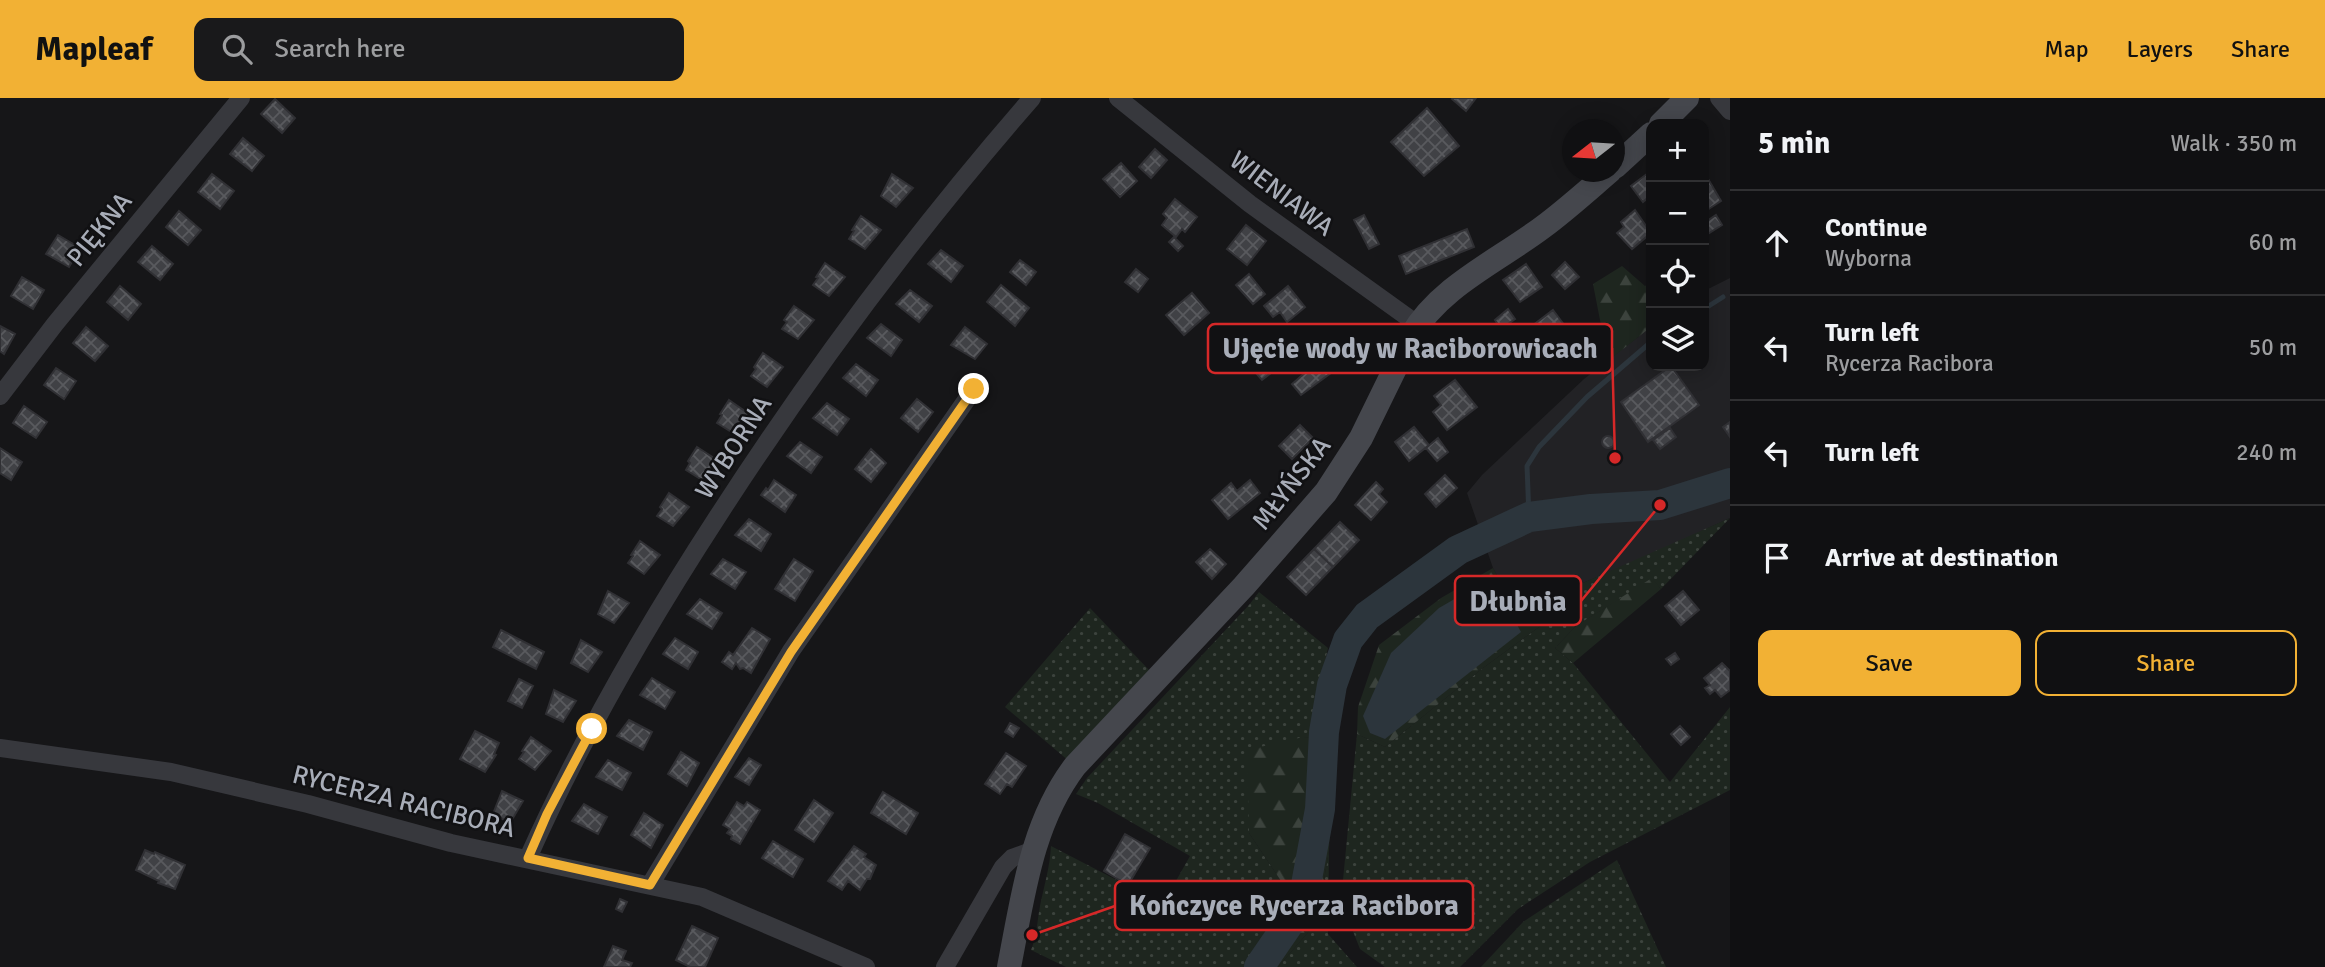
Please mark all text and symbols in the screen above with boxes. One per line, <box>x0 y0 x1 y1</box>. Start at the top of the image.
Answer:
search box <box>194 18 684 81</box>
text: Mapleaf <box>35 29 152 70</box>
icon: search <box>218 30 256 68</box>
text: Search here <box>274 33 406 65</box>
text: Map <box>2044 34 2089 64</box>
text: Layers <box>2127 34 2193 64</box>
text: Share <box>2231 34 2290 64</box>
north arrow <box>1562 119 1625 182</box>
map controls <box>1646 119 1709 371</box>
button: + <box>1646 119 1709 182</box>
text: 5 min <box>1758 125 1830 162</box>
text: Walk · 350 m <box>2171 129 2297 158</box>
street label: WIENIAWA <box>1223 144 1340 243</box>
button: − <box>1646 182 1709 245</box>
street label: PIĘKNA <box>60 186 139 273</box>
text: Continue <box>1825 212 1927 244</box>
icon: ahead <box>1758 224 1796 262</box>
text: 60 m <box>2249 228 2297 257</box>
text: Wyborna <box>1825 244 1912 273</box>
button: locate <box>1646 245 1709 308</box>
button: layers <box>1646 308 1709 371</box>
text: Turn left <box>1825 317 1919 349</box>
callout: Ujęcie wody w Raciborowicach <box>1208 324 1612 373</box>
icon: left <box>1758 329 1796 367</box>
text: Ujęcie wody w Raciborowicach <box>1222 332 1598 366</box>
text: 50 m <box>2249 333 2297 362</box>
text: Rycerza Racibora <box>1825 349 1994 378</box>
route end <box>958 373 989 404</box>
street label: WYBORNA <box>689 390 779 505</box>
street label: MŁYŃSKA <box>1245 431 1338 537</box>
icon: left <box>1758 434 1796 472</box>
text: Turn left <box>1825 437 1919 469</box>
text: 240 m <box>2236 438 2297 467</box>
icon: arrive <box>1758 539 1796 577</box>
text: Arrive at destination <box>1825 542 2058 574</box>
callout: Dłubnia <box>1455 576 1581 625</box>
text: Dłubnia <box>1469 585 1567 619</box>
button: Save <box>1758 630 2021 696</box>
button: Share <box>2035 630 2297 696</box>
route start <box>576 713 607 744</box>
street label: RYCERZA RACIBORA <box>289 759 519 845</box>
callout: Kończyce Rycerza Racibora <box>1115 881 1473 930</box>
text: Kończyce Rycerza Racibora <box>1129 889 1459 923</box>

